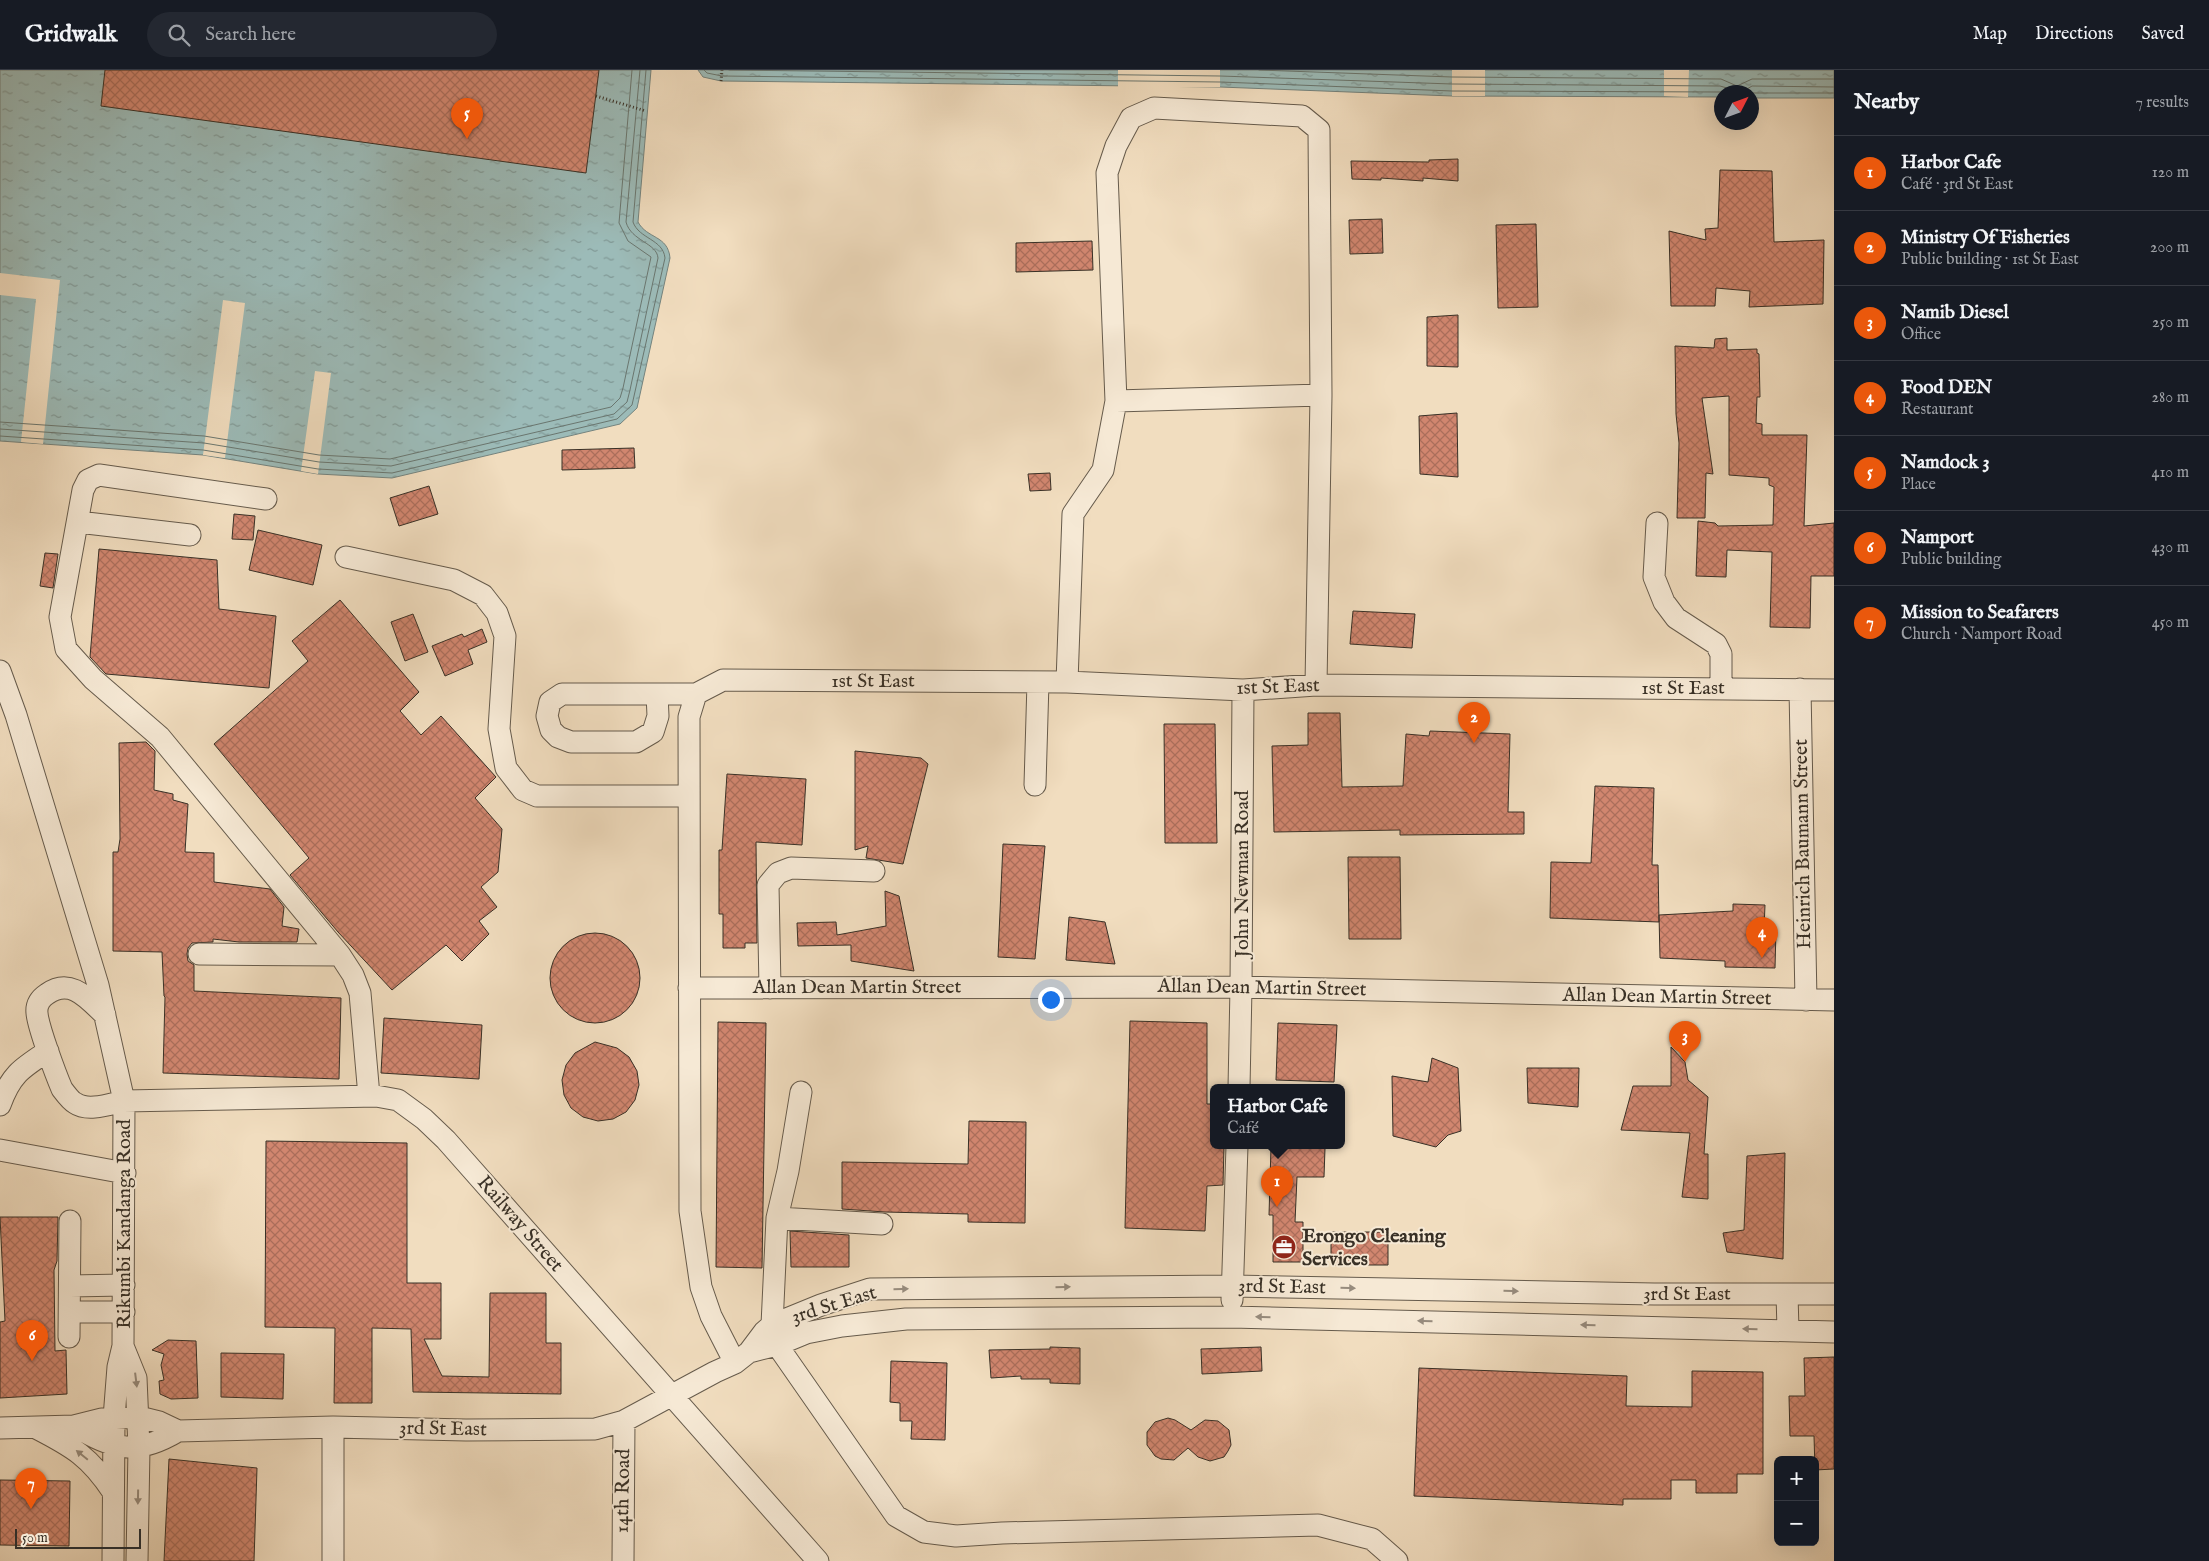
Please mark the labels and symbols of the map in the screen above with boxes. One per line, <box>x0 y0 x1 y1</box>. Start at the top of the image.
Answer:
north arrow <box>1714 85 1759 130</box>
pin: 5 <box>451 98 483 139</box>
street label: 1st St East <box>831 669 915 694</box>
street label: 1st St East <box>1236 673 1320 701</box>
street label: 1st St East <box>1641 676 1725 701</box>
pin: 2 <box>1458 702 1490 743</box>
street label: Heinrich Baumann Street <box>1789 739 1817 949</box>
street label: John Newman Road <box>1230 790 1255 960</box>
pin: 4 <box>1746 917 1778 958</box>
street label: Allan Dean Martin Street <box>1156 974 1367 1002</box>
street label: Allan Dean Martin Street <box>752 975 962 1000</box>
street label: Allan Dean Martin Street <box>1561 983 1772 1011</box>
your location <box>1038 987 1064 1013</box>
pin: 3 <box>1669 1021 1701 1062</box>
street label: Rikumbi Kandanga Road <box>112 1119 137 1329</box>
pin: 1 <box>1261 1166 1293 1207</box>
street label: Railway Street <box>471 1171 569 1277</box>
place label: Erongo Cleaning Services <box>1302 1224 1447 1272</box>
office icon: Erongo Cleaning Services <box>1271 1234 1297 1260</box>
street label: 3rd St East <box>1238 1274 1326 1300</box>
street label: 3rd St East <box>788 1280 880 1330</box>
street label: 3rd St East <box>1643 1282 1731 1307</box>
one-way arrow <box>1055 1283 1071 1291</box>
one-way arrow <box>1340 1284 1356 1292</box>
one-way arrow <box>893 1285 909 1293</box>
one-way arrow <box>1503 1287 1519 1295</box>
one-way arrow <box>1255 1313 1271 1321</box>
one-way arrow <box>1417 1317 1433 1325</box>
pin: 6 <box>16 1320 48 1361</box>
one-way arrow <box>1580 1321 1596 1329</box>
one-way arrow <box>1742 1325 1758 1333</box>
one-way arrow <box>132 1373 140 1389</box>
street label: 3rd St East <box>399 1416 487 1442</box>
street label: 14th Road <box>610 1448 636 1533</box>
one-way arrow <box>76 1450 89 1461</box>
pin: 7 <box>15 1468 47 1509</box>
one-way arrow <box>134 1489 142 1505</box>
scale bar <box>15 1526 141 1549</box>

